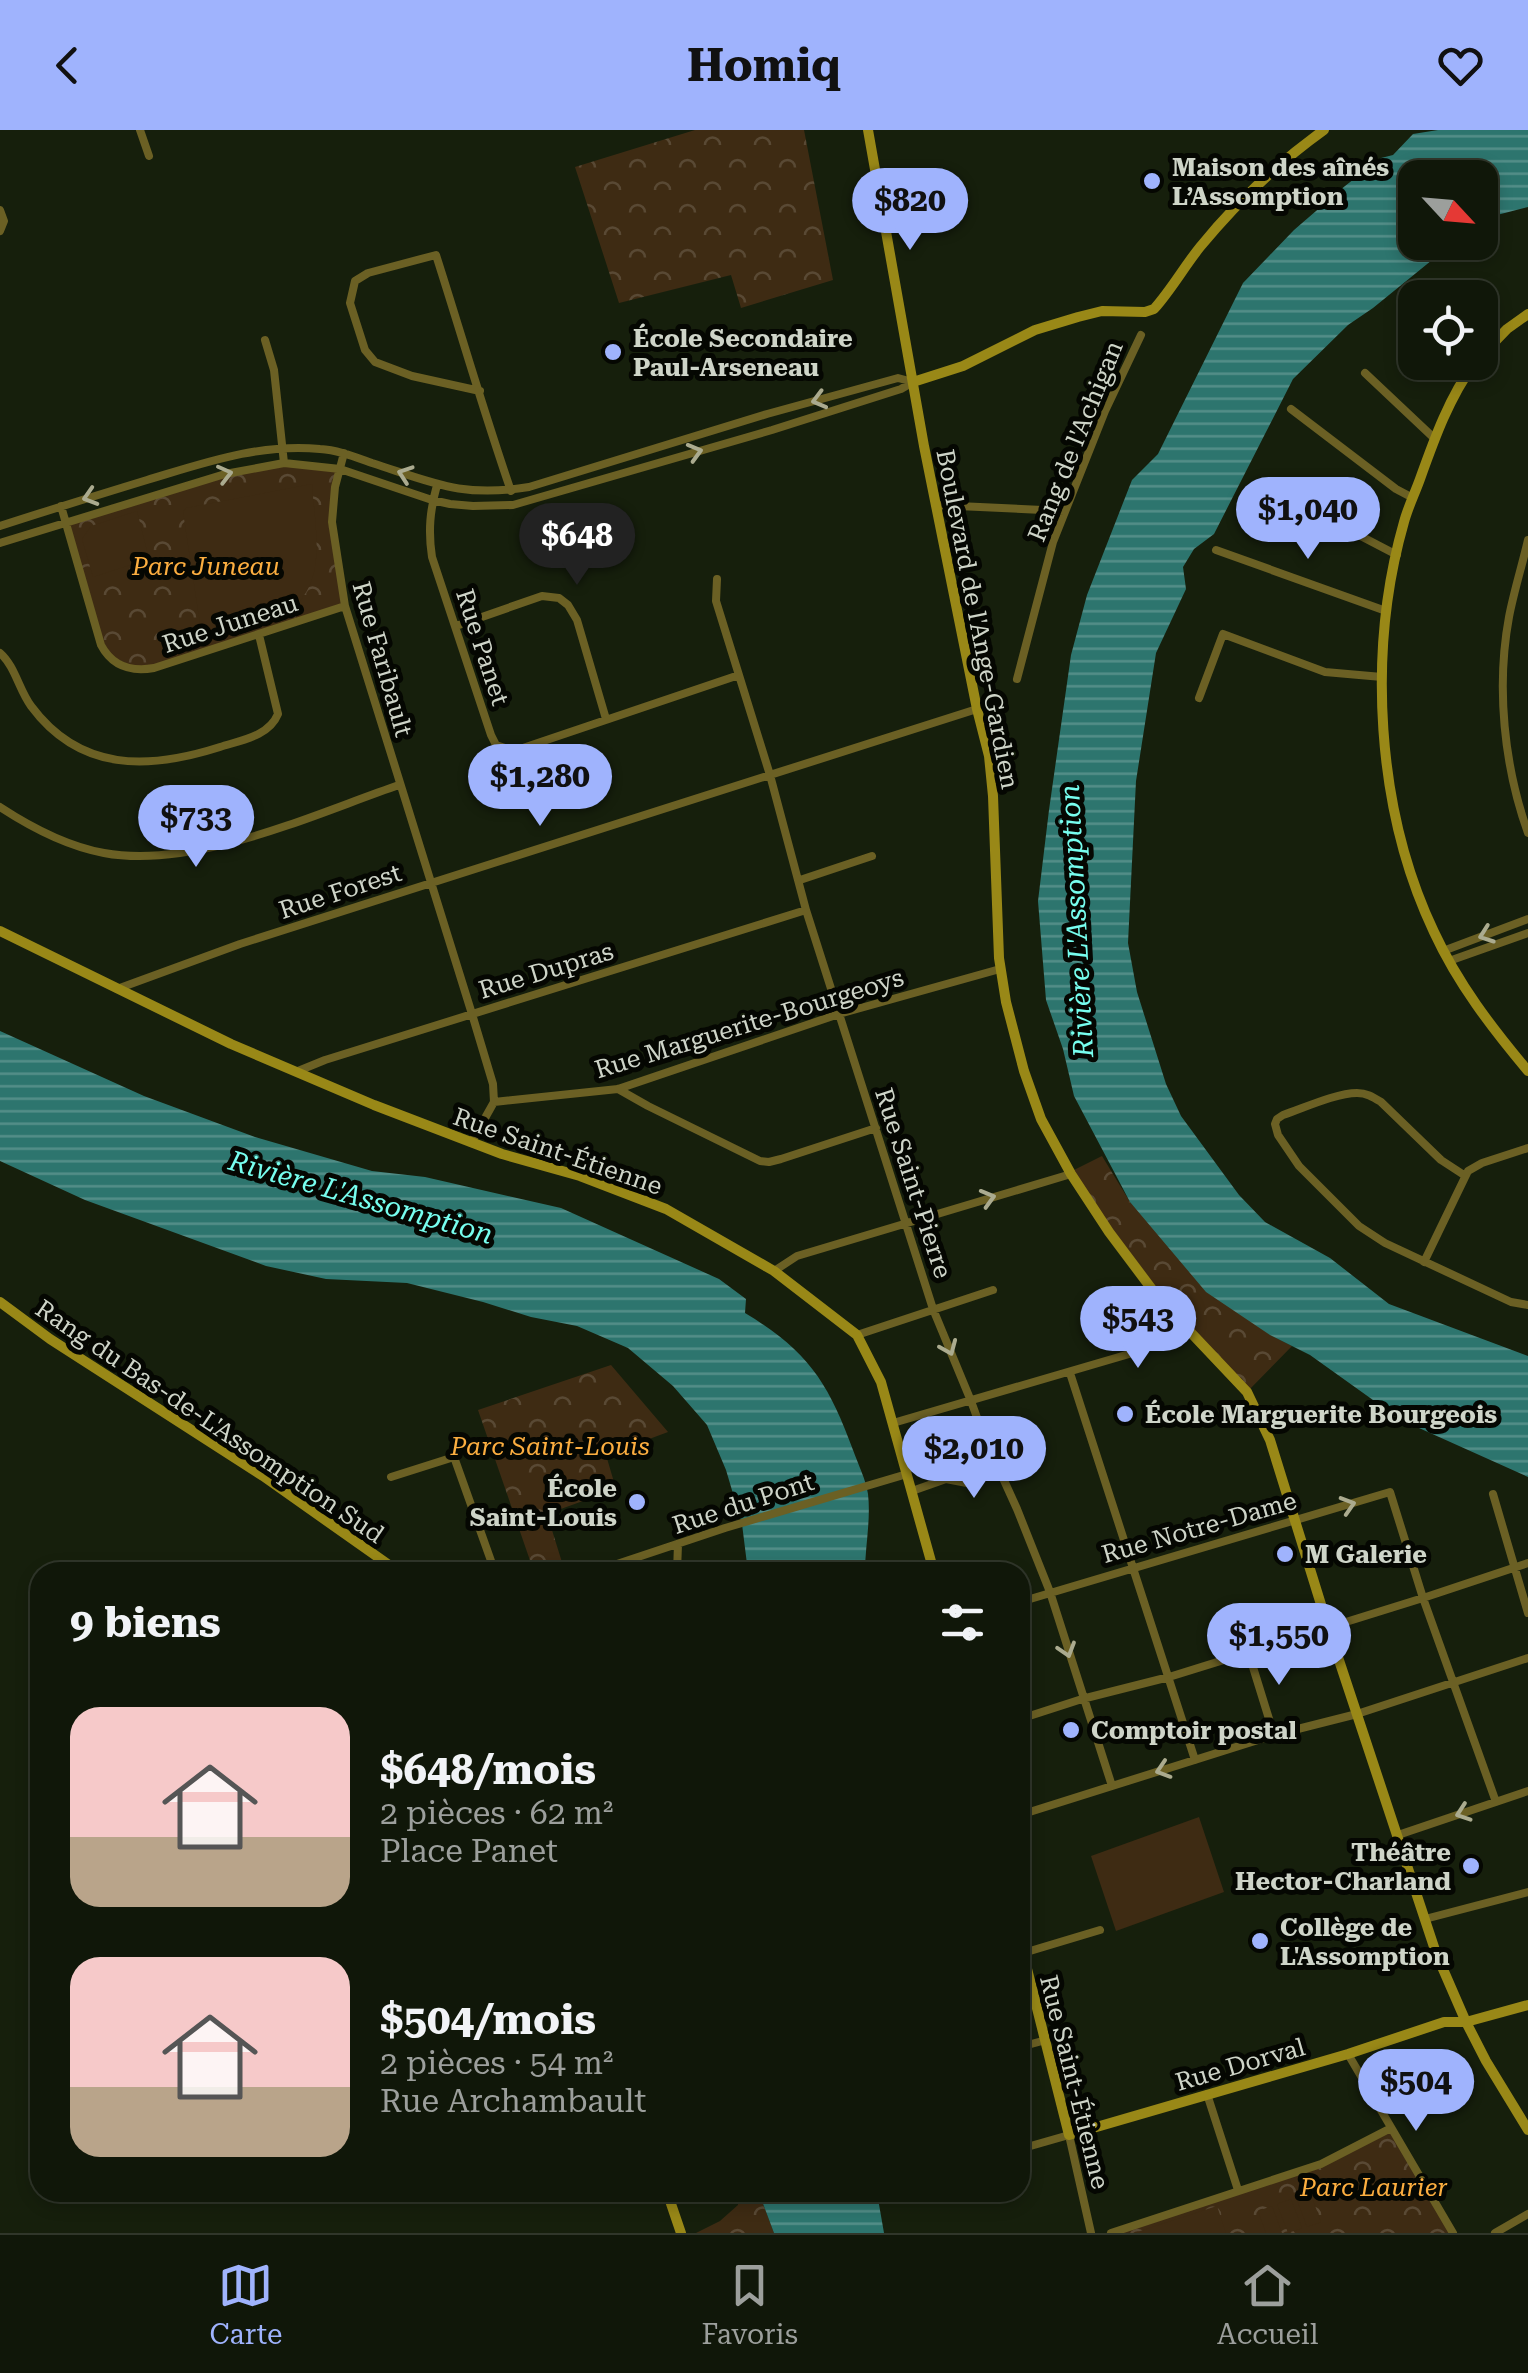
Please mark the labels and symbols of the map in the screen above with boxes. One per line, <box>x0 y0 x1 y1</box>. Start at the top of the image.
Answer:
place label: Maison des aînés L’Assomption <box>1172 153 1389 211</box>
north arrow <box>1398 160 1498 260</box>
pin: $820 <box>851 168 969 253</box>
marker: Maison des aînés L’Assomption <box>1141 170 1163 192</box>
place label: École Secondaire Paul-Arseneau <box>633 323 853 382</box>
street label: Rang de l'Achigan <box>1022 337 1129 546</box>
marker: École Secondaire Paul-Arseneau <box>602 341 624 363</box>
one-way arrow <box>811 388 828 409</box>
one-way arrow <box>686 443 703 464</box>
street label: Boulevard de l'Ange-Gardien <box>930 447 1025 791</box>
one-way arrow <box>216 465 233 486</box>
one-way arrow <box>397 465 414 486</box>
pin: $1,040 <box>1227 477 1389 562</box>
one-way arrow <box>83 485 100 506</box>
pin: $648 <box>518 503 636 588</box>
park label: Parc Juneau <box>131 552 280 581</box>
street label: Rue Faribault <box>347 578 419 740</box>
street label: Rue Panet <box>450 585 515 709</box>
street label: Rue Juneau <box>159 588 302 659</box>
pin: $1,280 <box>459 744 621 829</box>
water label: Rivière L'Assomption <box>1053 784 1100 1059</box>
pin: $733 <box>137 785 255 870</box>
street label: Rue Forest <box>275 858 405 925</box>
one-way arrow <box>1478 923 1495 944</box>
street label: Rue Dupras <box>475 936 617 1005</box>
street label: Rue Marguerite-Bourgeoys <box>591 963 907 1084</box>
street label: Rue Saint-Pierre <box>869 1084 958 1282</box>
street label: Rue Saint-Étienne <box>449 1102 666 1201</box>
water label: Rivière L'Assomption <box>224 1144 497 1251</box>
one-way arrow <box>979 1189 996 1210</box>
pin: $543 <box>1079 1286 1197 1371</box>
street label: Rang du Bas-de-L'Assomption Sud <box>30 1294 389 1549</box>
one-way arrow <box>937 1337 957 1355</box>
place label: École Marguerite Bourgeois <box>1145 1399 1497 1429</box>
marker: École Marguerite Bourgeois <box>1114 1403 1136 1425</box>
pin: $2,010 <box>893 1416 1055 1501</box>
park label: Parc Saint-Louis <box>449 1432 650 1461</box>
street label: Rue du Pont <box>669 1467 817 1540</box>
place label: École Saint-Louis <box>470 1473 617 1532</box>
street label: Rue Notre-Dame <box>1098 1486 1300 1569</box>
marker: École Saint-Louis <box>626 1491 648 1513</box>
one-way arrow <box>1339 1496 1356 1517</box>
place label: M Galerie <box>1305 1540 1427 1569</box>
marker: M Galerie <box>1274 1543 1296 1565</box>
pin: $1,550 <box>1198 1603 1360 1688</box>
one-way arrow <box>1055 1641 1076 1658</box>
place label: Comptoir postal <box>1091 1716 1297 1745</box>
marker: Comptoir postal <box>1060 1719 1082 1741</box>
one-way arrow <box>1155 1759 1172 1779</box>
one-way arrow <box>1456 1801 1473 1822</box>
place label: Théâtre Hector-Charland <box>1235 1838 1451 1896</box>
marker: Théâtre Hector-Charland <box>1460 1855 1482 1877</box>
place label: Collège de L'Assomption <box>1280 1913 1450 1971</box>
marker: Collège de L'Assomption <box>1249 1930 1271 1952</box>
street label: Rue Saint-Étienne <box>1034 1972 1115 2192</box>
street label: Rue Dorval <box>1172 2032 1308 2097</box>
pin: $504 <box>1357 2049 1475 2134</box>
park label: Parc Laurier <box>1299 2173 1448 2202</box>

